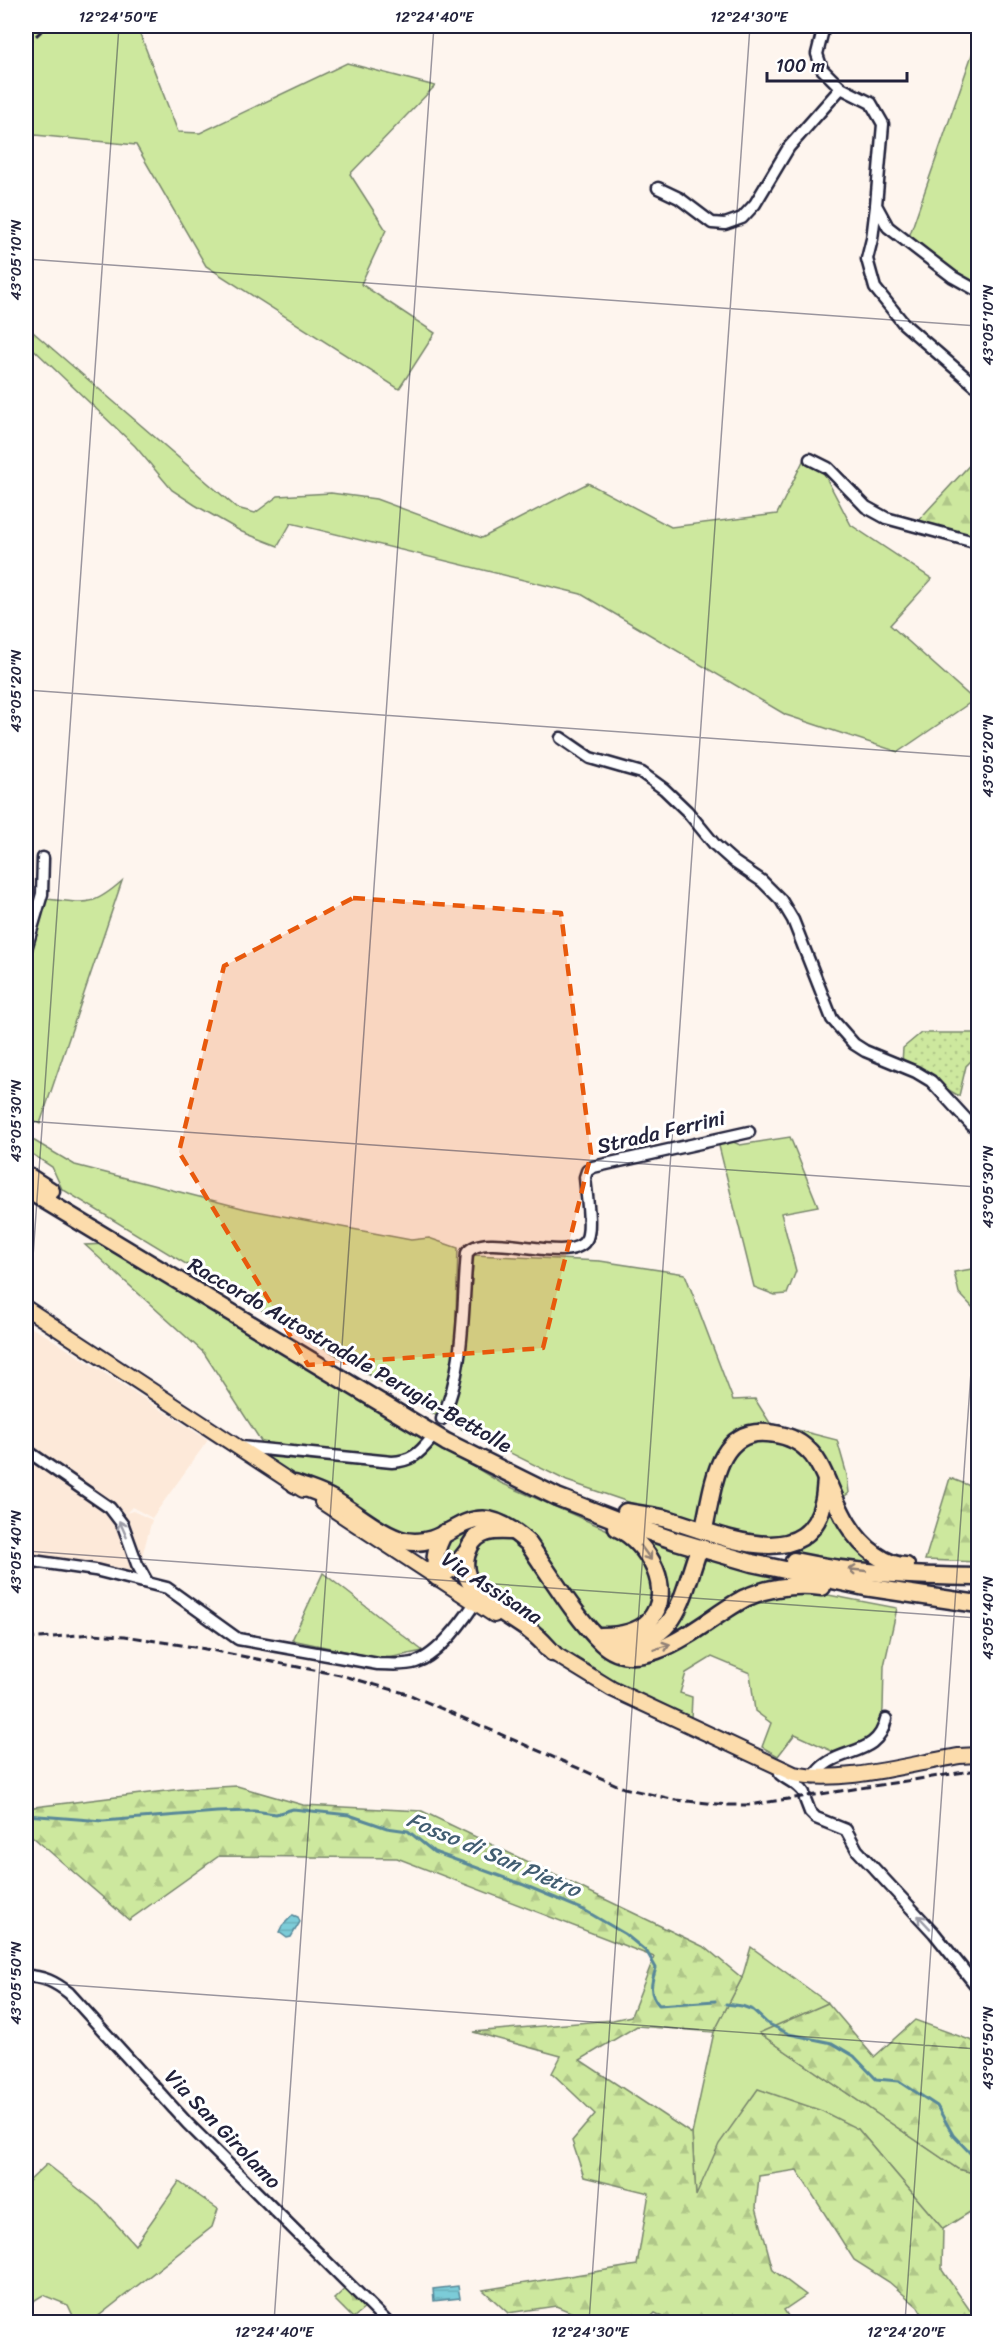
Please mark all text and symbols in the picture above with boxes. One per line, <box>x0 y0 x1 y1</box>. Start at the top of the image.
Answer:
text: 12°24'50"E <box>79 4 159 30</box>
text: 12°24'40"E <box>395 4 475 30</box>
text: 12°24'30"E <box>710 4 789 30</box>
scale bar <box>767 45 906 83</box>
text: 100 m <box>776 50 825 82</box>
text: 43°05'10"N <box>3 219 29 300</box>
text: 43°05'10"N <box>975 284 1001 365</box>
text: 43°05'20"N <box>3 649 29 733</box>
text: 43°05'20"N <box>975 714 1001 798</box>
text: 43°05'30"N <box>3 1079 29 1162</box>
street label: Strada Ferrini <box>593 1099 730 1165</box>
text: 43°05'30"N <box>975 1145 1001 1228</box>
street label: Raccordo Autostradale Perugia-Bettolle <box>180 1246 520 1464</box>
text: 43°05'40"N <box>3 1510 29 1594</box>
one-way arrow <box>117 1520 128 1538</box>
street label: Via Assisana <box>434 1541 551 1635</box>
one-way arrow <box>640 1545 652 1561</box>
one-way arrow <box>848 1564 868 1575</box>
text: 43°05'40"N <box>975 1576 1001 1660</box>
one-way arrow <box>652 1641 670 1652</box>
water label: Fosso di San Pietro <box>401 1800 588 1909</box>
one-way arrow <box>917 1915 931 1930</box>
text: 43°05'50"N <box>3 1941 29 2025</box>
text: 43°05'50"N <box>975 2006 1001 2090</box>
street label: Via San Girolamo <box>155 2060 291 2199</box>
text: 12°24'40"E <box>235 2319 315 2345</box>
text: 12°24'30"E <box>551 2319 630 2345</box>
text: 12°24'20"E <box>867 2319 947 2345</box>

